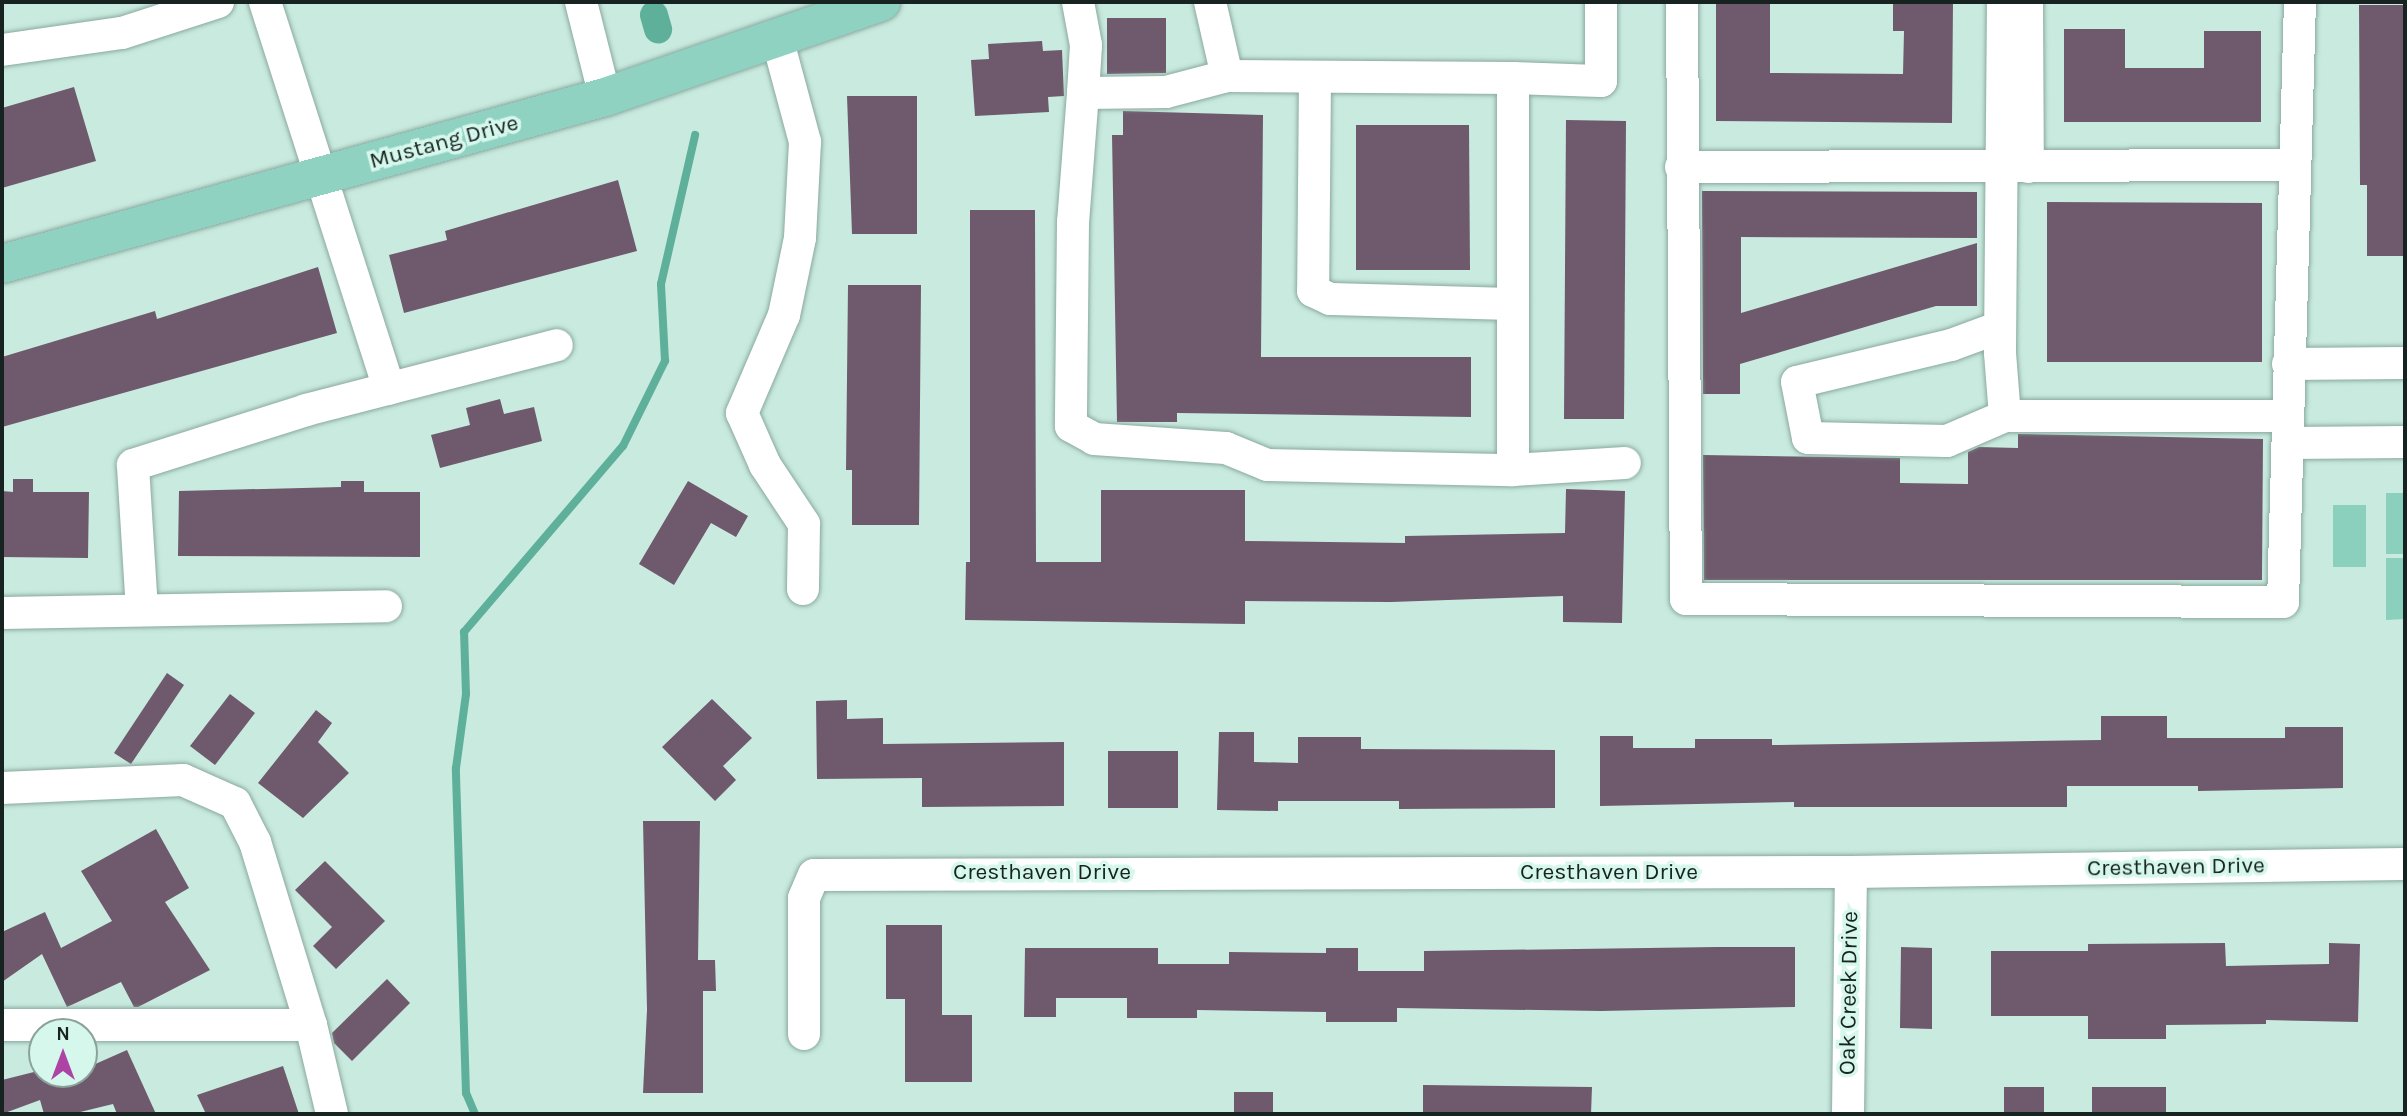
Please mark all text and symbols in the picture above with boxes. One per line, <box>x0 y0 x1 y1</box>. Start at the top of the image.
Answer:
street label: Mustang Drive <box>367 109 521 175</box>
street label: Cresthaven Drive <box>2087 852 2265 882</box>
street label: Cresthaven Drive <box>953 858 1131 886</box>
street label: Cresthaven Drive <box>1520 858 1698 886</box>
street label: Oak Creek Drive <box>1834 911 1864 1075</box>
north arrow <box>28 1018 98 1088</box>
text: N <box>56 1023 70 1045</box>

